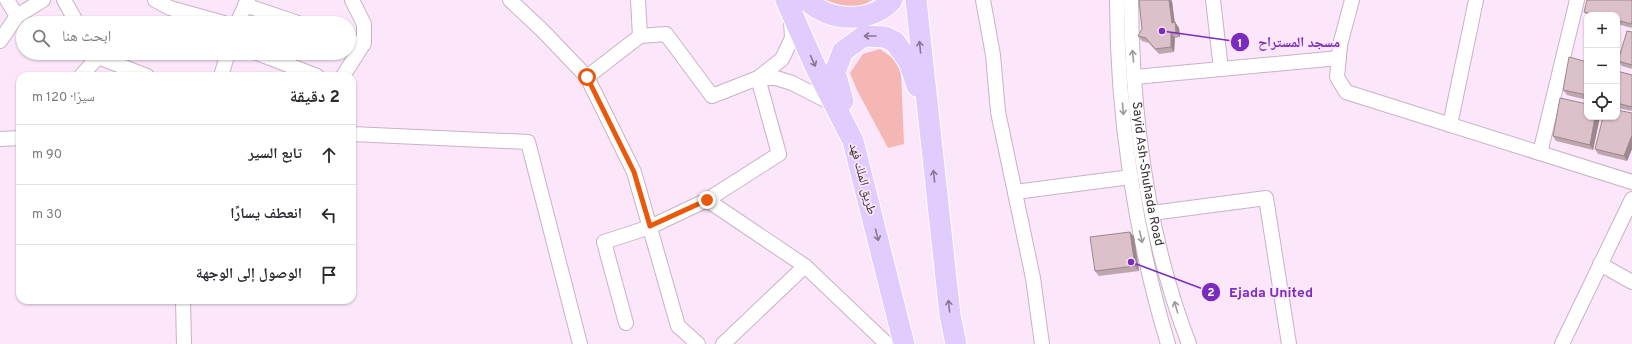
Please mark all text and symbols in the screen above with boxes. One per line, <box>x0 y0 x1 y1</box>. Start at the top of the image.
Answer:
map controls <box>1584 12 1620 120</box>
button: + <box>1584 12 1620 48</box>
search box <box>16 16 356 60</box>
icon: search <box>30 27 52 49</box>
text: ابحث هنا <box>62 28 111 47</box>
callout: مسجد المستراح <box>1230 29 1348 55</box>
one-way arrow <box>864 33 877 40</box>
text: مسجد المستراح <box>1258 35 1340 52</box>
text: 1 <box>1238 36 1242 52</box>
one-way arrow <box>916 41 924 54</box>
button: − <box>1584 48 1620 84</box>
one-way arrow <box>1129 50 1137 63</box>
one-way arrow <box>810 55 817 67</box>
route start <box>578 68 596 86</box>
button: locate <box>1584 84 1620 120</box>
text: 2 دقيقة <box>290 87 340 109</box>
text: سيرًا · 120 m <box>32 90 95 106</box>
street label: Sayid Ash-Shuhada Road <box>1128 101 1167 248</box>
one-way arrow <box>1119 102 1127 115</box>
street label: طريق الملك فهد <box>845 142 879 216</box>
icon: ahead <box>318 144 340 166</box>
text: تابع السير <box>248 145 302 164</box>
text: 90 m <box>32 147 62 163</box>
one-way arrow <box>931 170 938 183</box>
route end <box>698 191 716 209</box>
icon: left <box>318 204 340 226</box>
text: انعطف يسارًا <box>230 205 302 224</box>
text: 30 m <box>32 207 62 223</box>
one-way arrow <box>874 228 881 241</box>
one-way arrow <box>1138 231 1145 244</box>
icon: arrive <box>318 264 340 286</box>
text: الوصول إلى الوجهة <box>196 265 302 284</box>
callout: Ejada United <box>1201 279 1321 305</box>
text: 2 <box>1207 285 1215 301</box>
text: Ejada United <box>1229 285 1313 302</box>
one-way arrow <box>945 300 953 313</box>
one-way arrow <box>1172 301 1180 314</box>

